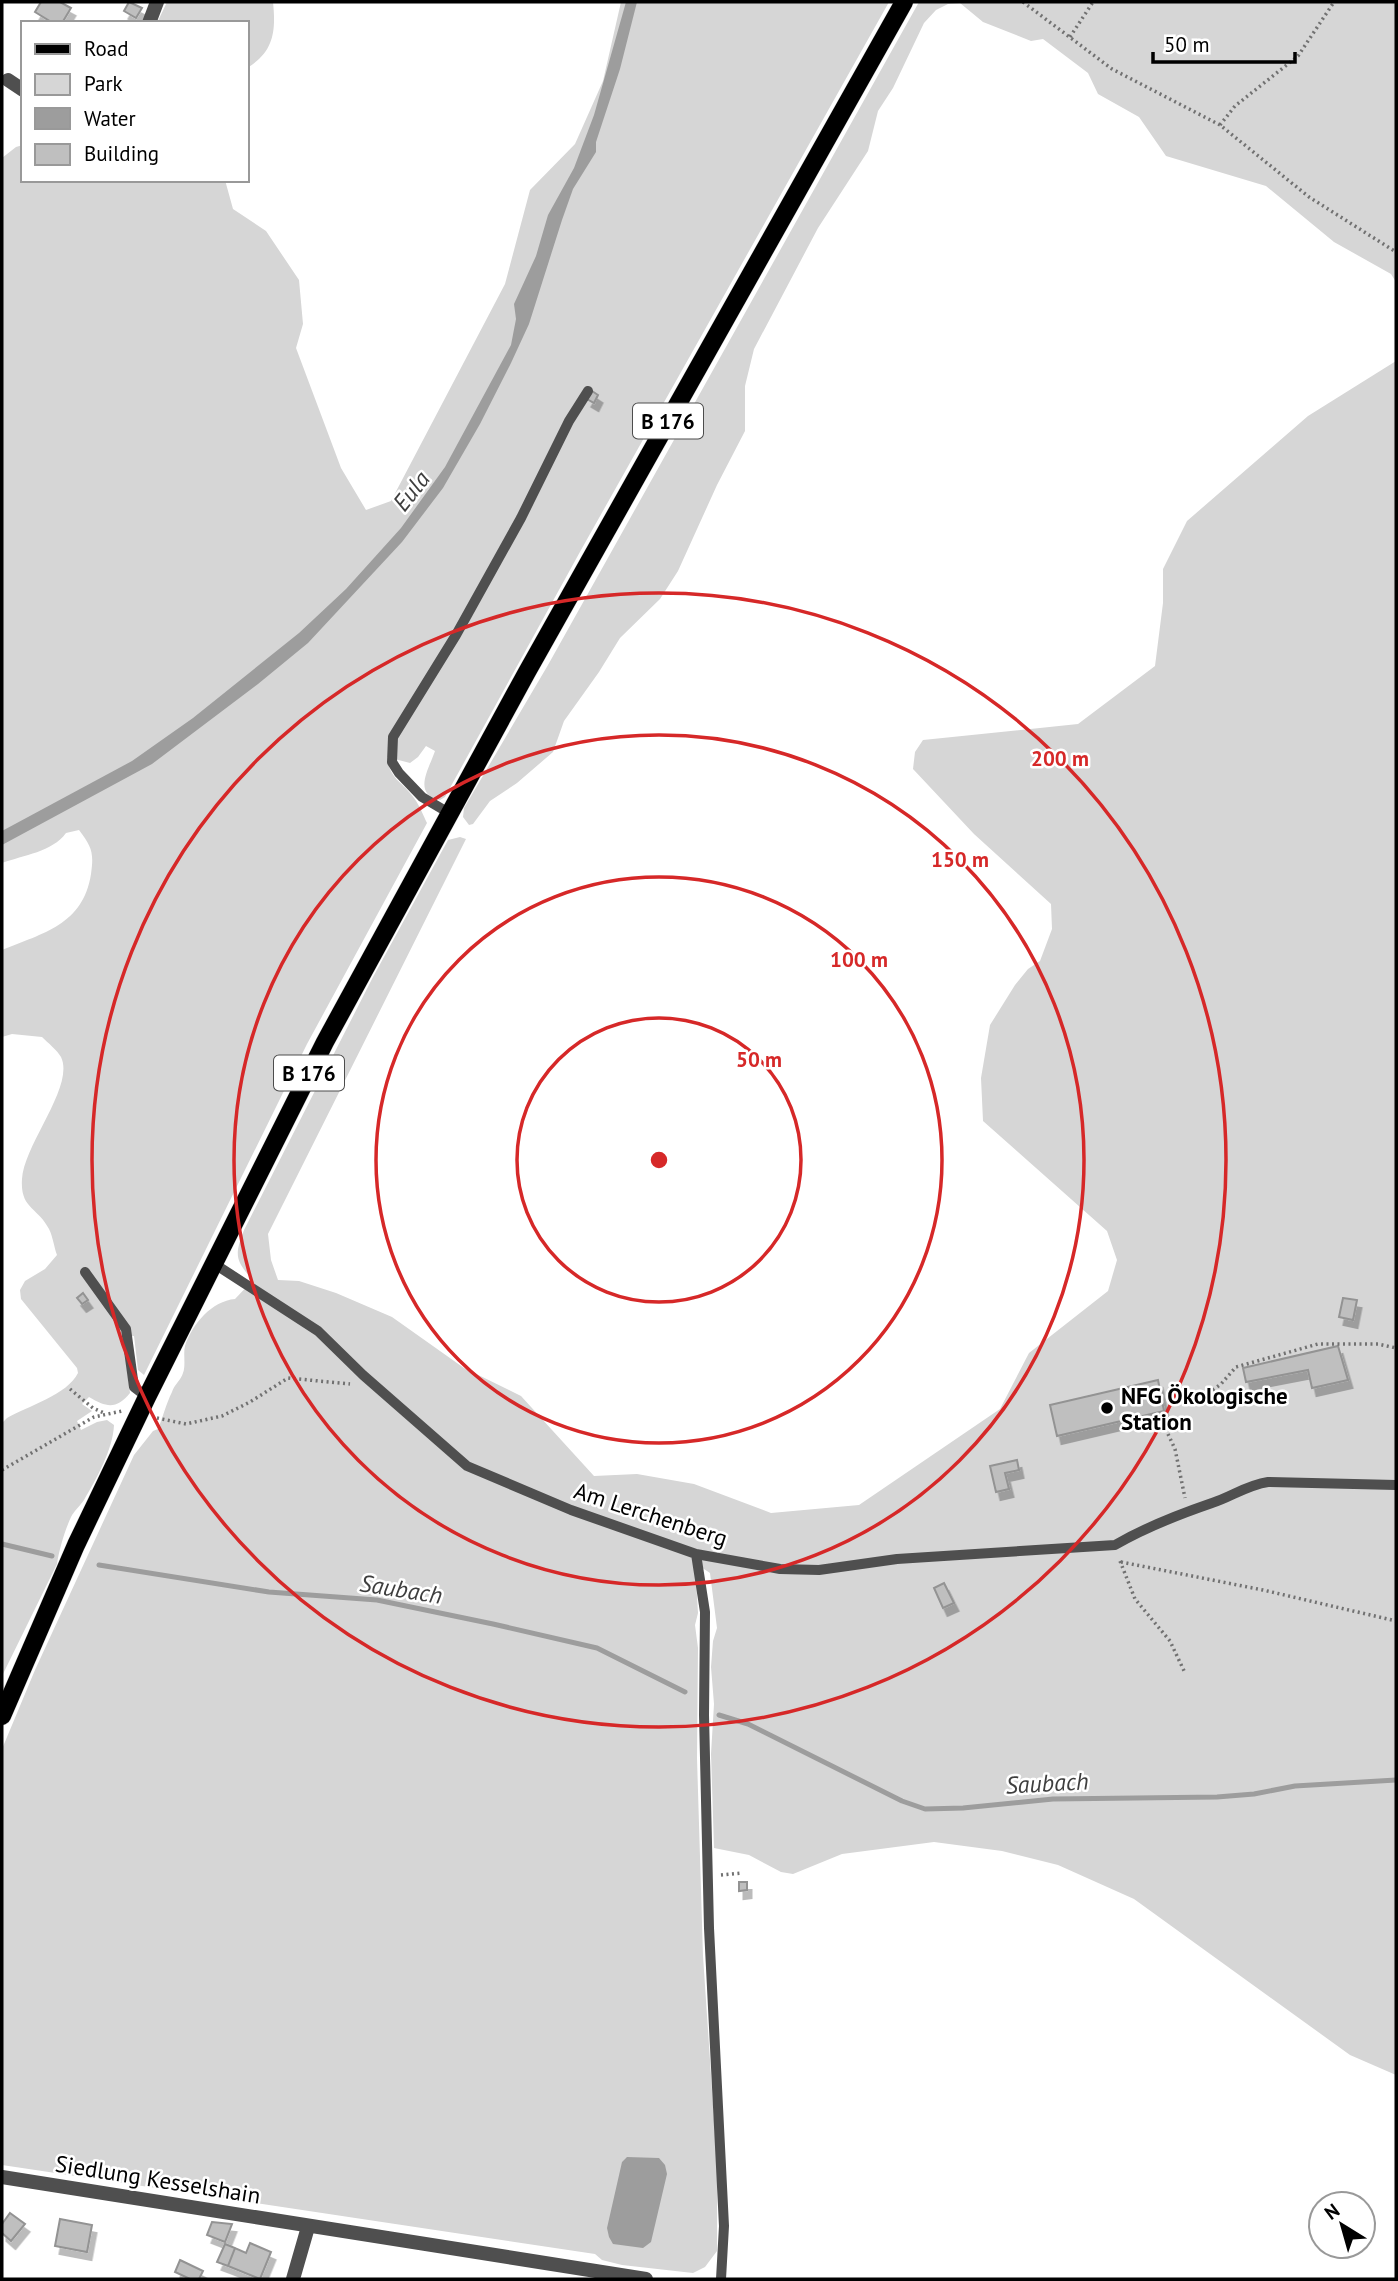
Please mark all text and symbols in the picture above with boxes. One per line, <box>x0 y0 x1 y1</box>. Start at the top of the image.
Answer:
legend <box>21 21 248 182</box>
scale bar <box>1153 21 1295 65</box>
text: 50 m <box>1164 31 1210 58</box>
text: Road <box>84 35 128 62</box>
text: Park <box>84 70 123 97</box>
text: Water <box>84 105 136 132</box>
text: Building <box>84 140 159 167</box>
road number: B 176 <box>633 404 703 438</box>
water label: Eula <box>386 464 437 517</box>
text: 200 m <box>1031 745 1089 772</box>
text: 150 m <box>931 846 989 873</box>
text: 100 m <box>830 946 888 973</box>
text: 50 m <box>736 1046 782 1073</box>
road number: B 176 <box>274 1056 344 1090</box>
centre of rings <box>647 1148 671 1172</box>
place label: NFG Ökologische Station <box>1121 1381 1288 1436</box>
marker: NFG Ökologische Station <box>1099 1400 1115 1416</box>
street label: Am Lerchenberg <box>571 1476 731 1552</box>
water label: Saubach <box>358 1567 444 1611</box>
water label: Saubach <box>1005 1765 1089 1801</box>
street label: Siedlung Kesselshain <box>53 2148 263 2210</box>
north arrow <box>1307 2190 1377 2260</box>
text: N <box>1320 2198 1344 2225</box>

